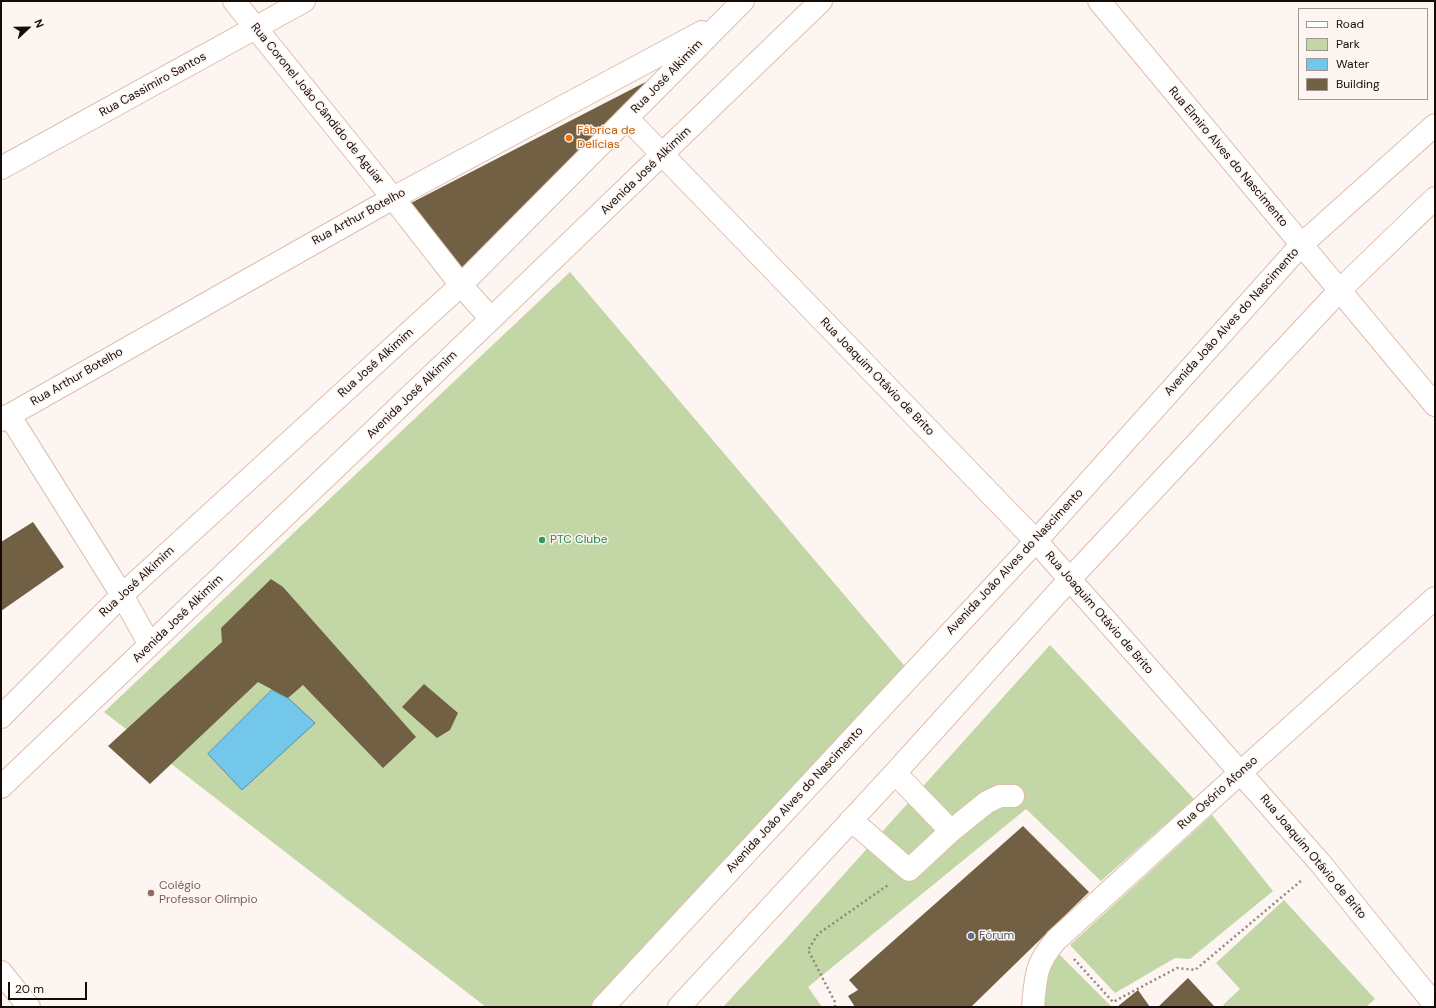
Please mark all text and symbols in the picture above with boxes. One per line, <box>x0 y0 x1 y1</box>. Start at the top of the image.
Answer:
north arrow <box>8 8 48 48</box>
legend <box>1298 8 1428 100</box>
text: Road <box>1336 16 1364 32</box>
text: N <box>31 17 47 30</box>
street label: Rua Coronel João Cândido de Aguiar <box>247 20 387 188</box>
text: Park <box>1336 36 1360 52</box>
street label: Rua José Alkimim <box>628 37 706 117</box>
street label: Rua Cassimiro Santos <box>97 50 209 120</box>
text: Water <box>1336 56 1369 72</box>
text: Building <box>1336 76 1380 92</box>
street label: Rua Elmiro Alves do Nascimento <box>1165 84 1291 230</box>
place label: Fábrica de Delícias <box>577 124 635 152</box>
street label: Avenida José Alkimim <box>598 124 694 218</box>
marker: Fábrica de Delícias <box>564 133 574 143</box>
street label: Rua Arthur Botelho <box>310 185 408 249</box>
street label: Avenida João Alves do Nascimento <box>1162 245 1302 399</box>
street label: Rua Joaquim Otávio de Brito <box>817 315 937 439</box>
street label: Rua José Alkimim <box>335 325 417 401</box>
street label: Rua Arthur Botelho <box>28 345 126 409</box>
street label: Avenida José Alkimim <box>364 348 460 442</box>
street label: Avenida João Alves do Nascimento <box>943 486 1087 638</box>
place label: PTC Clube <box>550 533 608 547</box>
marker: PTC Clube <box>537 535 547 545</box>
street label: Rua José Alkimim <box>97 544 177 620</box>
street label: Rua Joaquim Otávio de Brito <box>1042 549 1156 677</box>
street label: Avenida José Alkimim <box>130 572 226 666</box>
street label: Avenida João Alves do Nascimento <box>723 724 867 876</box>
street label: Rua Osório Afonso <box>1175 753 1261 833</box>
street label: Rua Joaquim Otávio de Brito <box>1257 792 1369 922</box>
place label: Colégio Professor Olímpio <box>159 879 258 907</box>
marker: Colégio Professor Olímpio <box>146 888 156 898</box>
place label: Fórum <box>979 929 1014 943</box>
marker: Fórum <box>966 931 976 941</box>
scale bar <box>10 974 89 1000</box>
text: 20 m <box>15 981 44 997</box>

